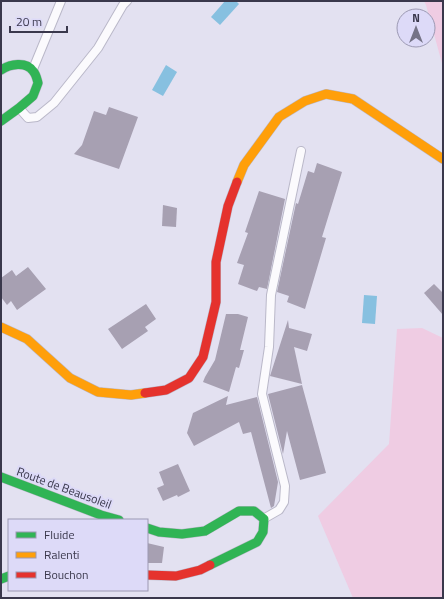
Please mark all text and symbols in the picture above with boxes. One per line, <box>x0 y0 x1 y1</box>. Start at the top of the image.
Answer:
scale bar <box>10 8 67 34</box>
north arrow <box>396 8 436 48</box>
text: N <box>412 10 420 26</box>
text: 20 m <box>16 12 42 31</box>
street label: Route de Beausoleil <box>14 462 114 514</box>
legend <box>8 519 148 591</box>
text: Fluide <box>44 525 75 544</box>
text: Ralenti <box>44 545 79 564</box>
text: Bouchon <box>44 565 89 584</box>

